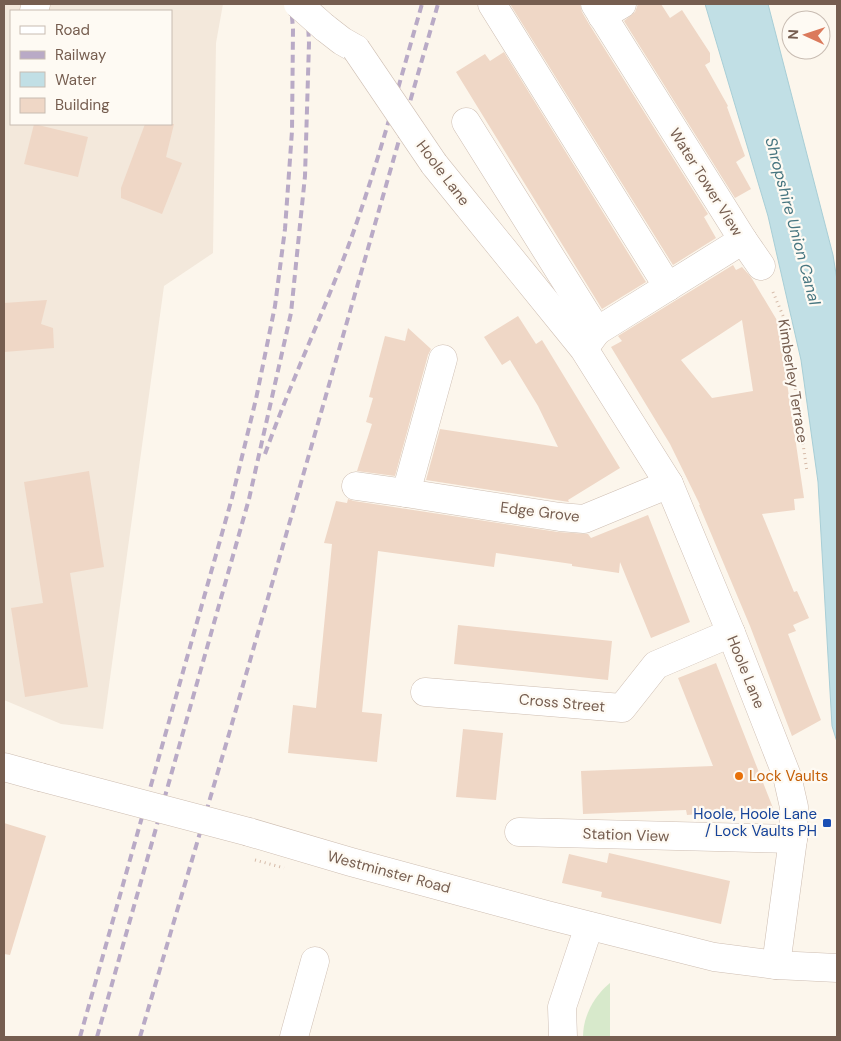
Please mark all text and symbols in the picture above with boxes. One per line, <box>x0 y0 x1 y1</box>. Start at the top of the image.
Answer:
legend <box>10 10 172 125</box>
north arrow <box>781 10 831 60</box>
text: Road <box>55 20 90 40</box>
text: N <box>784 29 802 40</box>
text: Railway <box>55 45 107 65</box>
text: Water <box>55 70 97 90</box>
text: Building <box>55 95 110 115</box>
street label: Water Tower View <box>665 124 748 240</box>
water label: Shropshire Union Canal <box>760 135 826 308</box>
street label: Hoole Lane <box>412 136 474 210</box>
street label: Kimberley Terrace <box>773 318 813 444</box>
street label: Edge Grove <box>499 497 581 527</box>
street label: Hoole Lane <box>722 633 770 711</box>
street label: Cross Street <box>518 689 606 717</box>
place label: Lock Vaults <box>749 766 828 786</box>
marker: Lock Vaults <box>733 770 745 782</box>
place label: Hoole, Hoole Lane / Lock Vaults PH <box>693 804 817 841</box>
marker: Hoole, Hoole Lane / Lock Vaults PH <box>821 817 833 829</box>
street label: Station View <box>582 823 670 847</box>
street label: Westminster Road <box>325 846 453 898</box>

